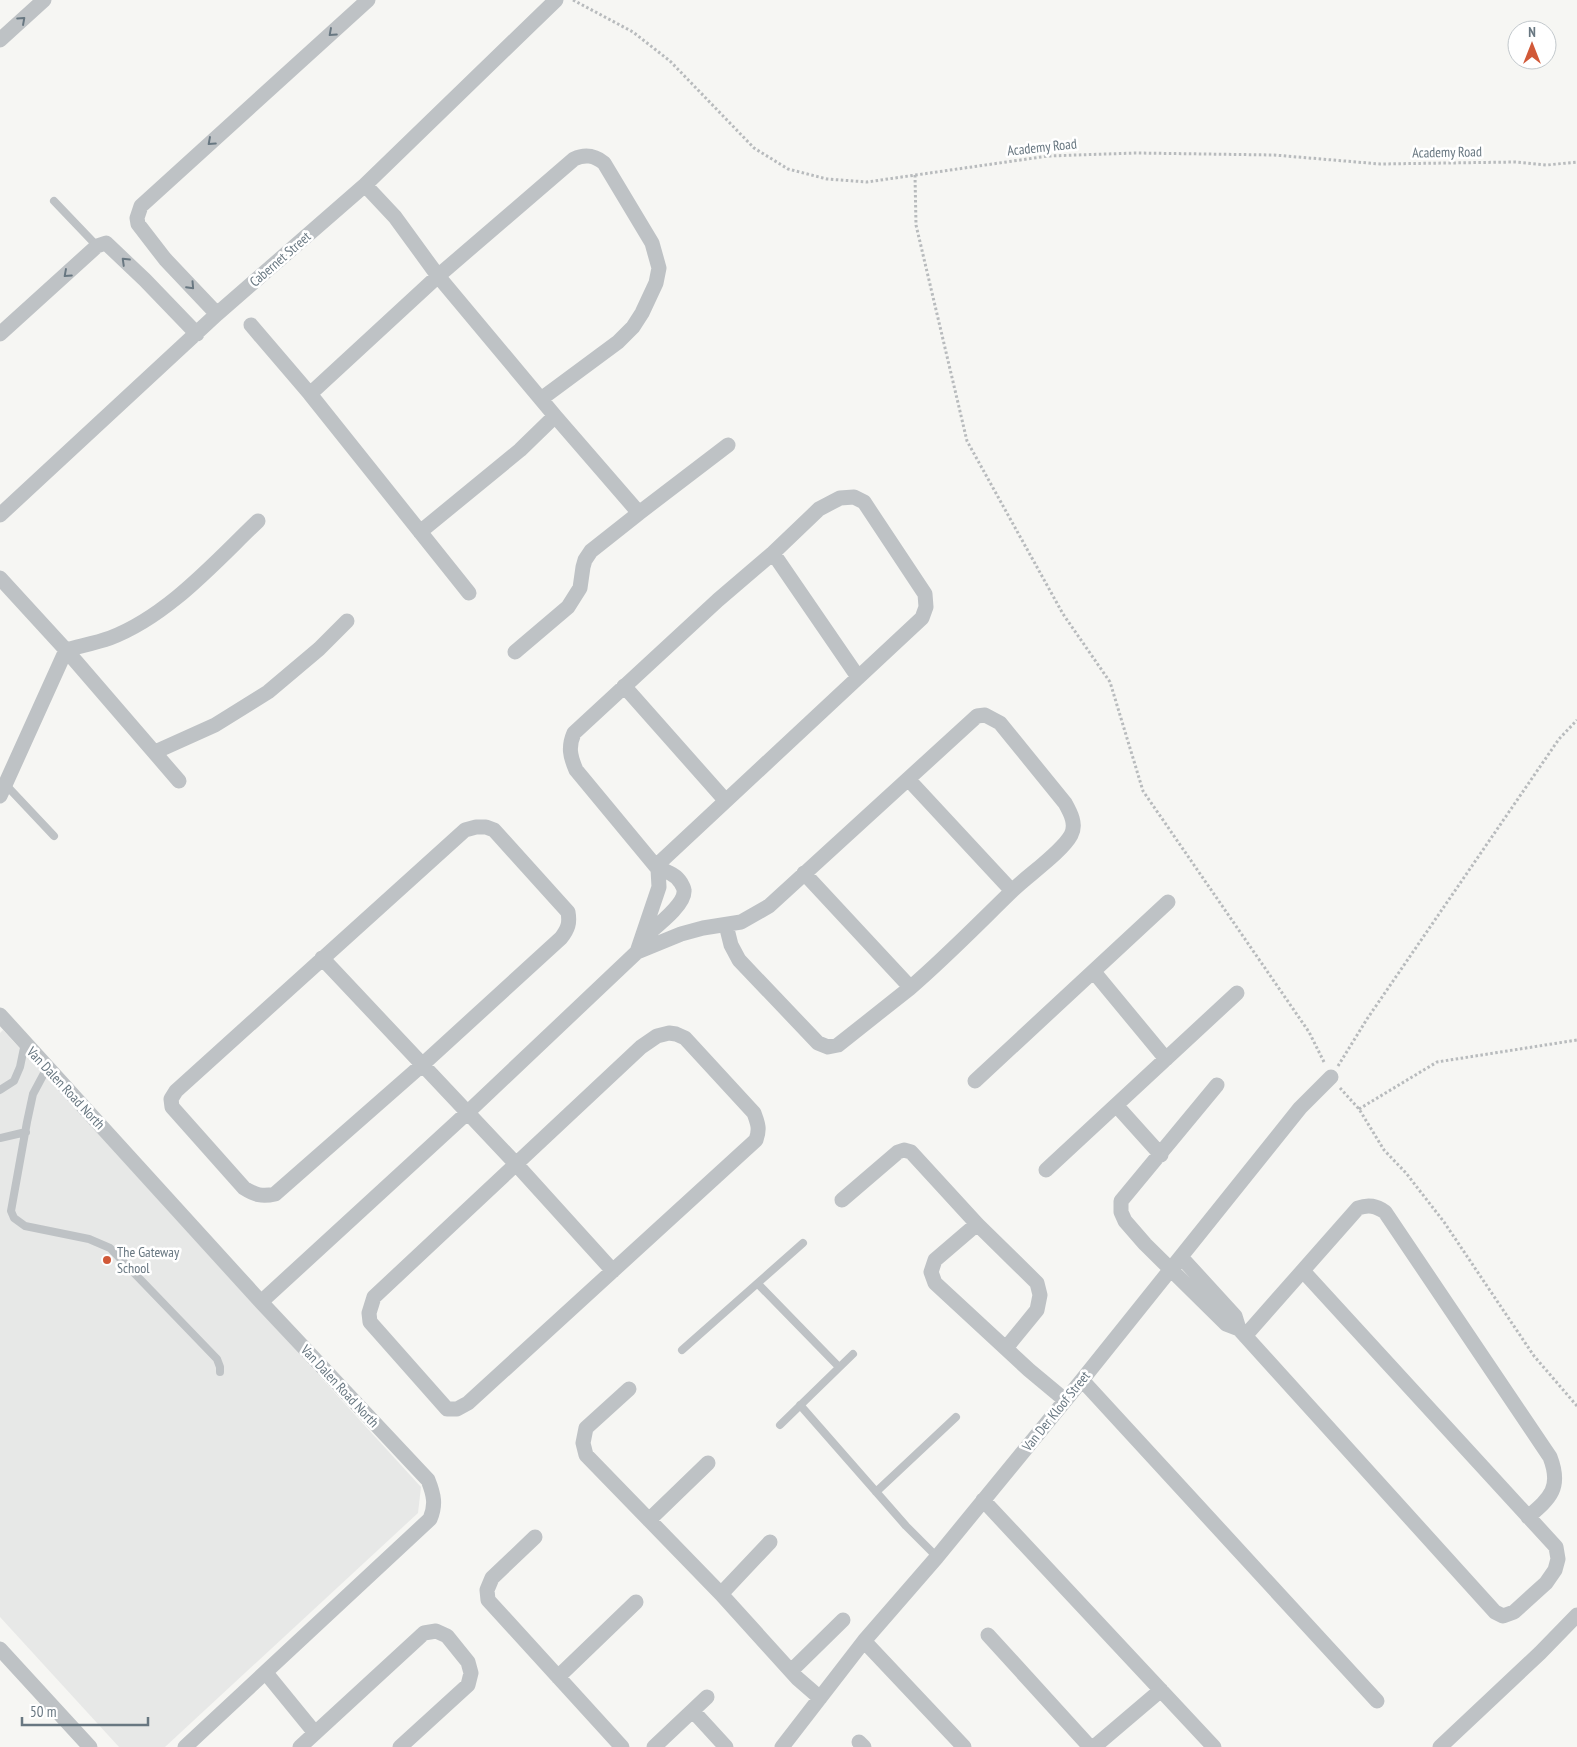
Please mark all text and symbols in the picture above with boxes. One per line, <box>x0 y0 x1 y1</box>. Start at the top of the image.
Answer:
one-way arrow <box>16 17 25 26</box>
north arrow <box>1507 20 1557 70</box>
text: N <box>1528 23 1536 41</box>
one-way arrow <box>328 27 337 36</box>
street label: Academy Road <box>1006 134 1078 160</box>
one-way arrow <box>208 136 217 145</box>
street label: Academy Road <box>1412 142 1482 162</box>
street label: Cabernet Street <box>246 227 314 290</box>
one-way arrow <box>122 258 131 267</box>
one-way arrow <box>63 268 72 277</box>
one-way arrow <box>185 281 194 290</box>
street label: Van Dalen Road North <box>22 1042 109 1133</box>
place label: The Gateway School <box>117 1243 180 1277</box>
marker: The Gateway School <box>101 1254 113 1266</box>
street label: Van Dalen Road North <box>296 1340 383 1431</box>
street label: Van Der Kloof Street <box>1017 1367 1094 1456</box>
scale bar <box>22 1694 149 1726</box>
text: 50 m <box>30 1702 56 1721</box>

